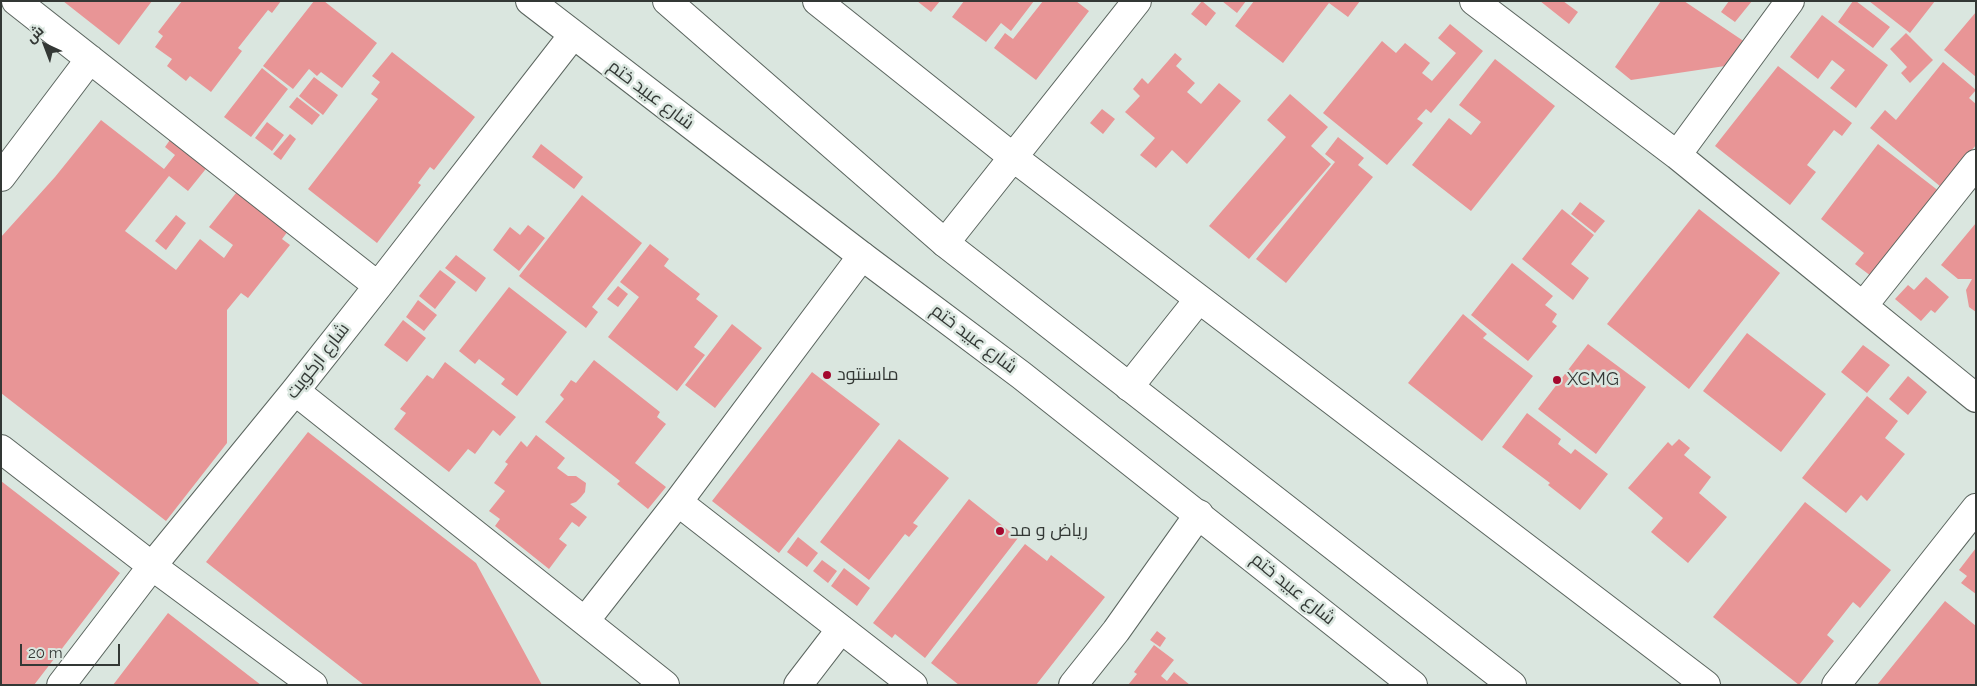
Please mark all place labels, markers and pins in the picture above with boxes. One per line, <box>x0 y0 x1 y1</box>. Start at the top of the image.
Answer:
place label: ماسنتود <box>837 364 898 386</box>
marker: ماسنتود <box>821 369 833 381</box>
place label: XCMG <box>1567 369 1619 391</box>
marker: XCMG <box>1551 374 1563 386</box>
place label: رياض و مد <box>1010 520 1088 542</box>
marker: رياض و مد <box>994 525 1006 537</box>

